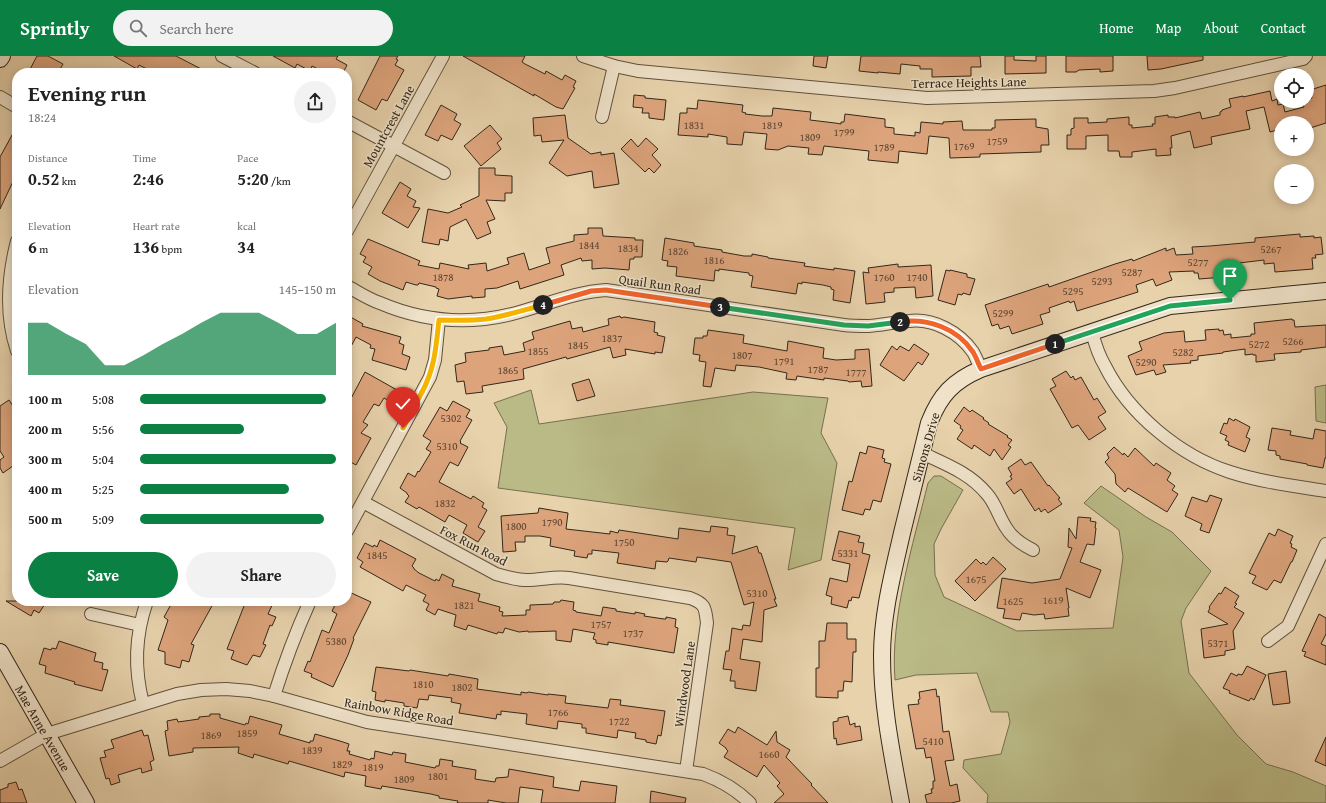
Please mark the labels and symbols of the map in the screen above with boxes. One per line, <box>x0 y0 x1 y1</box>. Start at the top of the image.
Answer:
street label: Terrace Heights Lane <box>911 72 1027 93</box>
street label: Mountcrest Lane <box>358 82 419 171</box>
house number: 1831 <box>683 117 705 133</box>
house number: 1819 <box>761 117 783 133</box>
house number: 1799 <box>833 124 855 140</box>
house number: 1809 <box>799 129 821 145</box>
house number: 1759 <box>986 133 1008 149</box>
house number: 1769 <box>953 138 975 154</box>
house number: 1789 <box>873 139 895 155</box>
house number: 1844 <box>578 237 600 253</box>
house number: 1834 <box>617 240 639 256</box>
house number: 5267 <box>1260 241 1282 257</box>
house number: 1826 <box>667 243 689 259</box>
house number: 1816 <box>703 252 725 268</box>
house number: 5277 <box>1187 254 1209 270</box>
pin <box>1213 259 1247 300</box>
house number: 5287 <box>1121 264 1143 280</box>
house number: 1878 <box>432 269 454 285</box>
street label: Quail Run Road <box>617 269 702 300</box>
house number: 1760 <box>873 269 895 285</box>
house number: 1740 <box>906 269 928 285</box>
house number: 5293 <box>1091 273 1113 289</box>
house number: 5295 <box>1062 283 1084 299</box>
pin: 4 <box>533 295 553 315</box>
pin: 3 <box>710 297 730 317</box>
house number: 5299 <box>992 305 1014 321</box>
pin: 2 <box>890 312 910 332</box>
house number: 1837 <box>601 330 623 346</box>
house number: 5266 <box>1282 333 1304 349</box>
pin: 1 <box>1045 334 1065 354</box>
house number: 5272 <box>1248 336 1270 352</box>
house number: 1845 <box>567 337 589 353</box>
house number: 1855 <box>527 343 549 359</box>
house number: 5282 <box>1172 344 1194 360</box>
house number: 1807 <box>731 347 753 363</box>
house number: 1791 <box>773 353 795 369</box>
house number: 5290 <box>1135 354 1157 370</box>
house number: 1787 <box>807 361 829 377</box>
house number: 1865 <box>497 362 519 378</box>
house number: 1777 <box>845 364 867 380</box>
pin <box>386 387 420 428</box>
house number: 5302 <box>440 410 462 426</box>
street label: Simons Drive <box>906 410 945 484</box>
house number: 5310 <box>436 438 458 454</box>
house number: 1832 <box>434 495 456 511</box>
house number: 1790 <box>541 514 563 530</box>
house number: 1800 <box>505 518 527 534</box>
street label: Fox Run Road <box>437 520 511 571</box>
house number: 1750 <box>613 534 635 550</box>
house number: 5331 <box>837 545 859 561</box>
house number: 1845 <box>366 547 388 563</box>
house number: 1675 <box>965 571 987 587</box>
house number: 5310 <box>746 585 768 601</box>
house number: 1619 <box>1042 592 1064 608</box>
house number: 1625 <box>1002 593 1024 609</box>
house number: 1821 <box>453 597 475 613</box>
house number: 1757 <box>590 616 612 632</box>
house number: 1737 <box>622 625 644 641</box>
house number: 5380 <box>325 633 347 649</box>
house number: 5371 <box>1207 635 1229 651</box>
street label: Windwood Lane <box>669 640 700 728</box>
house number: 1810 <box>412 676 434 692</box>
house number: 1802 <box>451 679 473 695</box>
street label: Mae Anne Avenue <box>10 681 75 775</box>
street label: Rainbow Ridge Road <box>343 693 455 730</box>
house number: 1766 <box>547 704 569 720</box>
house number: 1722 <box>608 713 630 729</box>
house number: 1859 <box>236 725 258 741</box>
house number: 1869 <box>200 727 222 743</box>
house number: 5410 <box>922 733 944 749</box>
house number: 1839 <box>301 742 323 758</box>
house number: 1660 <box>758 746 780 762</box>
house number: 1829 <box>331 756 353 772</box>
house number: 1819 <box>362 759 384 775</box>
house number: 1801 <box>427 768 449 784</box>
house number: 1809 <box>393 771 415 787</box>

